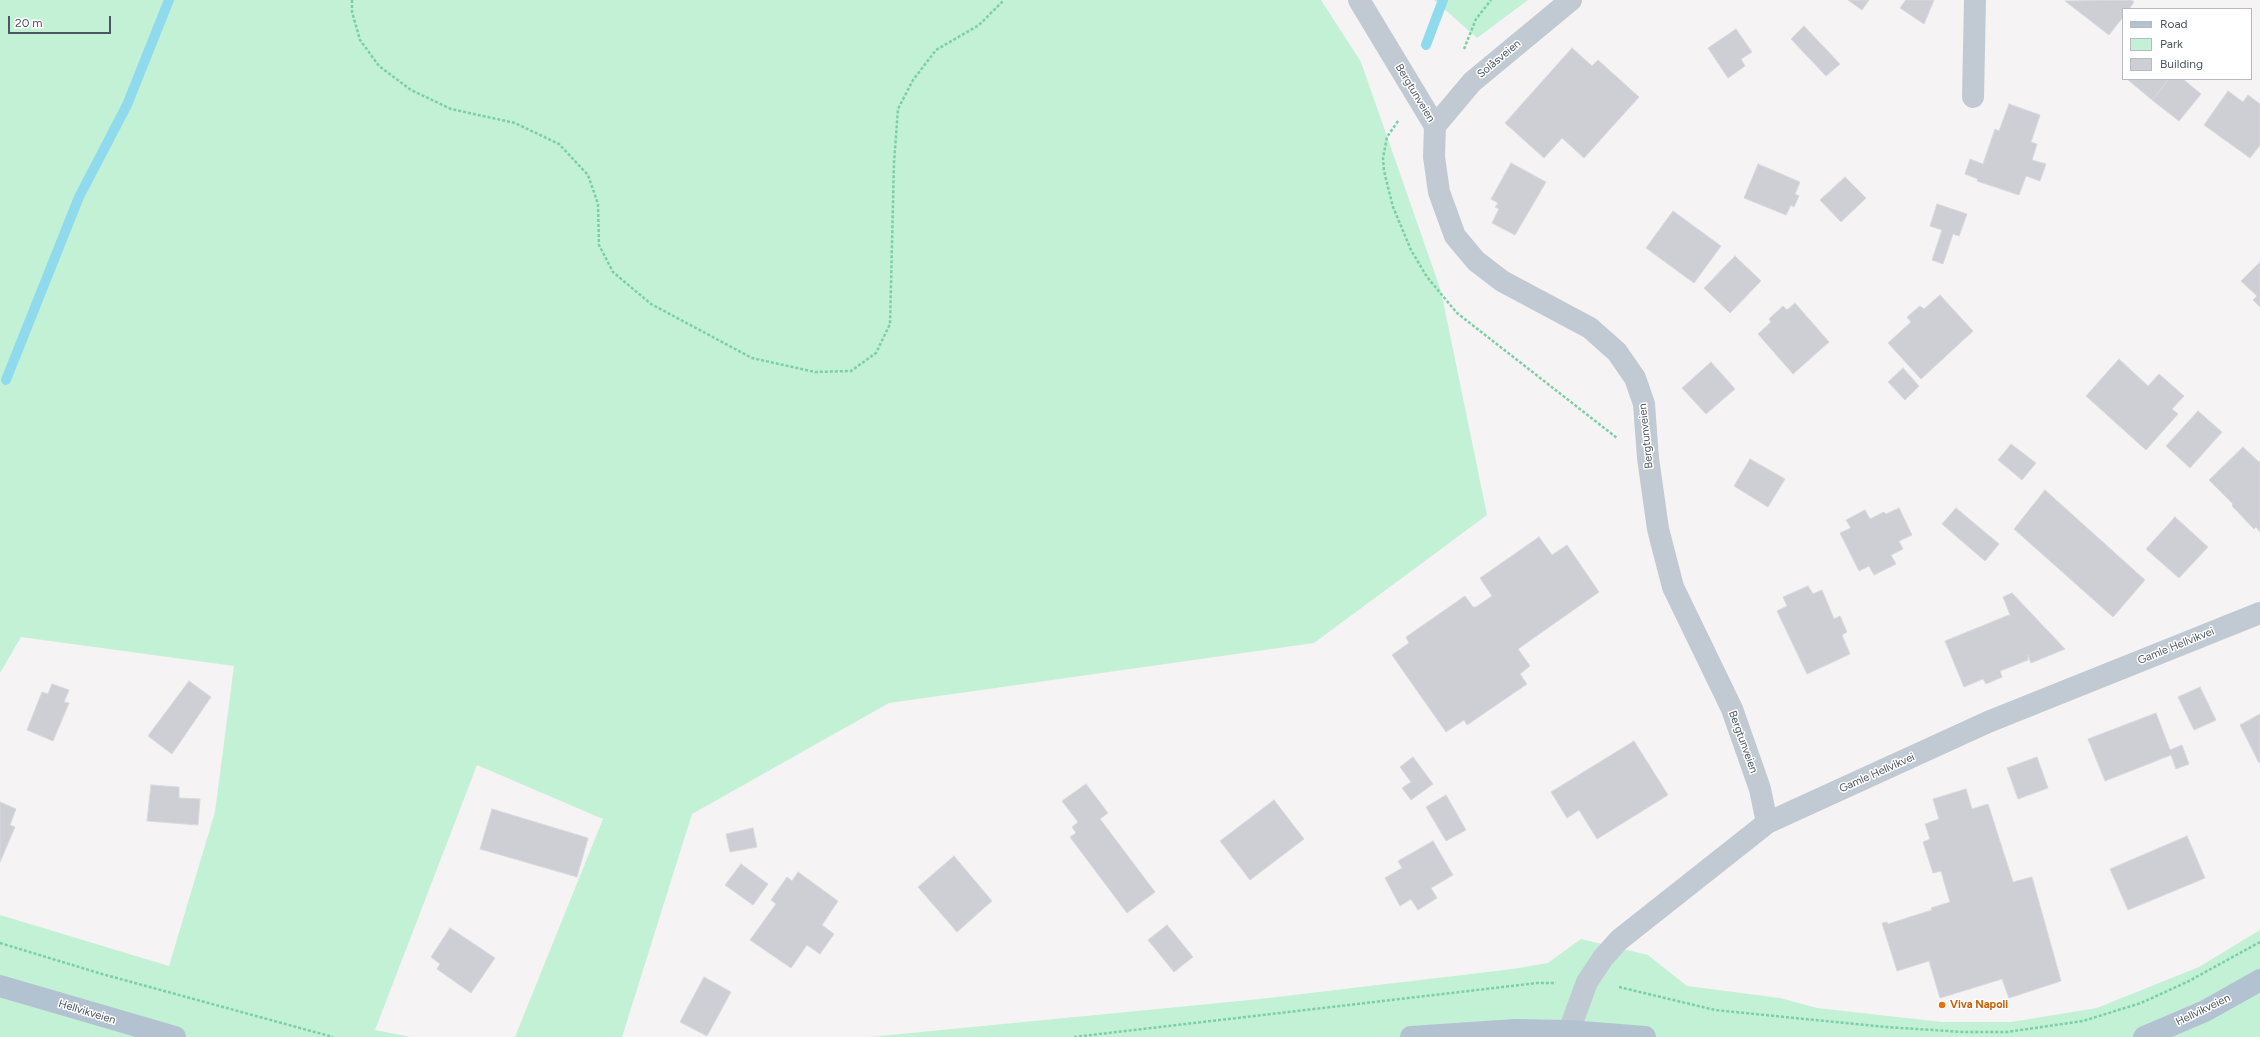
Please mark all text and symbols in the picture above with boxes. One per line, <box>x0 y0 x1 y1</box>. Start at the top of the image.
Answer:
scale bar <box>10 8 113 34</box>
legend <box>2122 8 2252 80</box>
text: 20 m <box>15 16 43 30</box>
text: Road <box>2160 17 2188 31</box>
street label: Solåsveien <box>1475 37 1523 81</box>
text: Park <box>2160 37 2183 51</box>
text: Building <box>2160 57 2203 71</box>
street label: Bergtunveien <box>1392 62 1438 124</box>
street label: Bergtunveien <box>1636 403 1656 469</box>
street label: Gamle Hellvikvei <box>2136 625 2216 667</box>
street label: Bergtunveien <box>1726 709 1760 775</box>
street label: Gamle Hellvikvei <box>1837 750 1917 796</box>
street label: Hellvikveien <box>2174 991 2232 1029</box>
street label: Hellvikveien <box>57 997 117 1027</box>
place label: Viva Napoli <box>1950 998 2008 1012</box>
marker: Viva Napoli <box>1937 1000 1947 1010</box>

